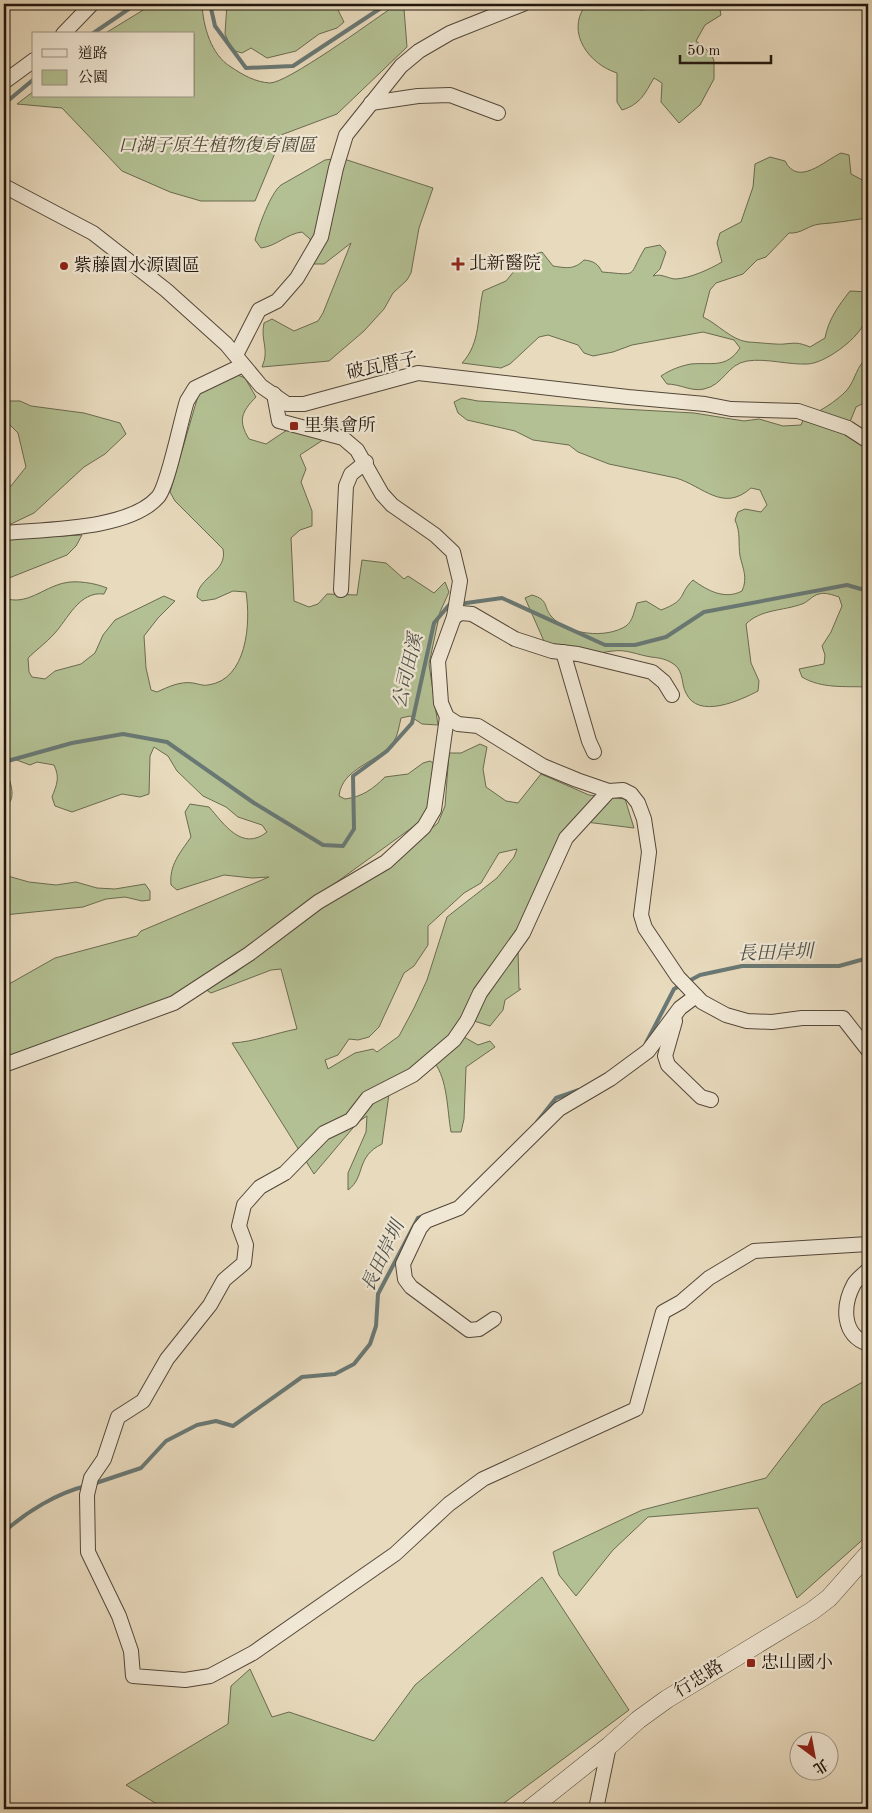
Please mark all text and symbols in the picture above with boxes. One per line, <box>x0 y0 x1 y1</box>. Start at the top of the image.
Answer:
legend <box>32 32 195 98</box>
scale bar <box>680 32 771 64</box>
text: 50 m <box>687 44 721 59</box>
text: 道路 <box>78 45 108 62</box>
text: 公園 <box>78 69 108 86</box>
park label: 口湖子原生植物復育園區 <box>118 135 318 155</box>
place label: 北新醫院 <box>469 253 541 273</box>
place label: 紫藤園水源園區 <box>74 255 200 275</box>
marker: 北新醫院 <box>451 257 465 271</box>
marker: 紫藤園水源園區 <box>58 260 70 272</box>
street label: 破瓦厝子 <box>344 348 419 382</box>
place label: 里集會所 <box>304 415 376 435</box>
marker: 里集會所 <box>288 420 300 432</box>
water label: 公司田溪 <box>388 629 427 710</box>
water label: 長田岸圳 <box>737 941 816 965</box>
water label: 長田岸圳 <box>358 1215 410 1295</box>
place label: 忠山國小 <box>761 1652 833 1672</box>
street label: 行忠路 <box>670 1655 727 1701</box>
marker: 忠山國小 <box>745 1657 757 1669</box>
north arrow <box>790 1730 840 1780</box>
text: 北 <box>811 1757 831 1777</box>

